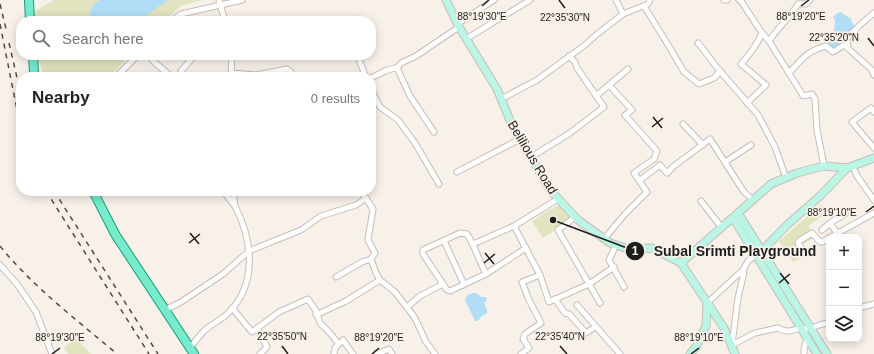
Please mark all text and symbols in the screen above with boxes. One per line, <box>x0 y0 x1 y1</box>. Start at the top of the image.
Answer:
text: 88°19'30"E <box>457 11 507 22</box>
text: 88°19'20"E <box>776 11 826 22</box>
text: 22°35'30"N <box>540 12 590 23</box>
search box <box>16 16 376 60</box>
icon: search <box>30 27 52 49</box>
text: Search here <box>62 30 144 47</box>
text: 22°35'20"N <box>809 32 859 43</box>
text: Nearby <box>32 88 90 107</box>
text: 0 results <box>311 91 360 106</box>
street label: Belilious Road <box>505 118 560 197</box>
text: 88°19'10"E <box>807 207 857 218</box>
map controls <box>826 234 862 342</box>
button: + <box>826 234 862 270</box>
callout: Subal Srimti Playground <box>625 238 824 264</box>
text: Subal Srimti Playground <box>654 243 816 259</box>
text: 1 <box>632 244 639 258</box>
button: − <box>826 270 862 306</box>
button: layers <box>826 306 862 342</box>
text: 22°35'50"N <box>257 331 307 342</box>
text: 22°35'40"N <box>535 331 585 342</box>
text: 88°19'30"E <box>35 332 85 343</box>
text: 88°19'20"E <box>354 332 404 343</box>
text: 88°19'10"E <box>674 332 724 343</box>

